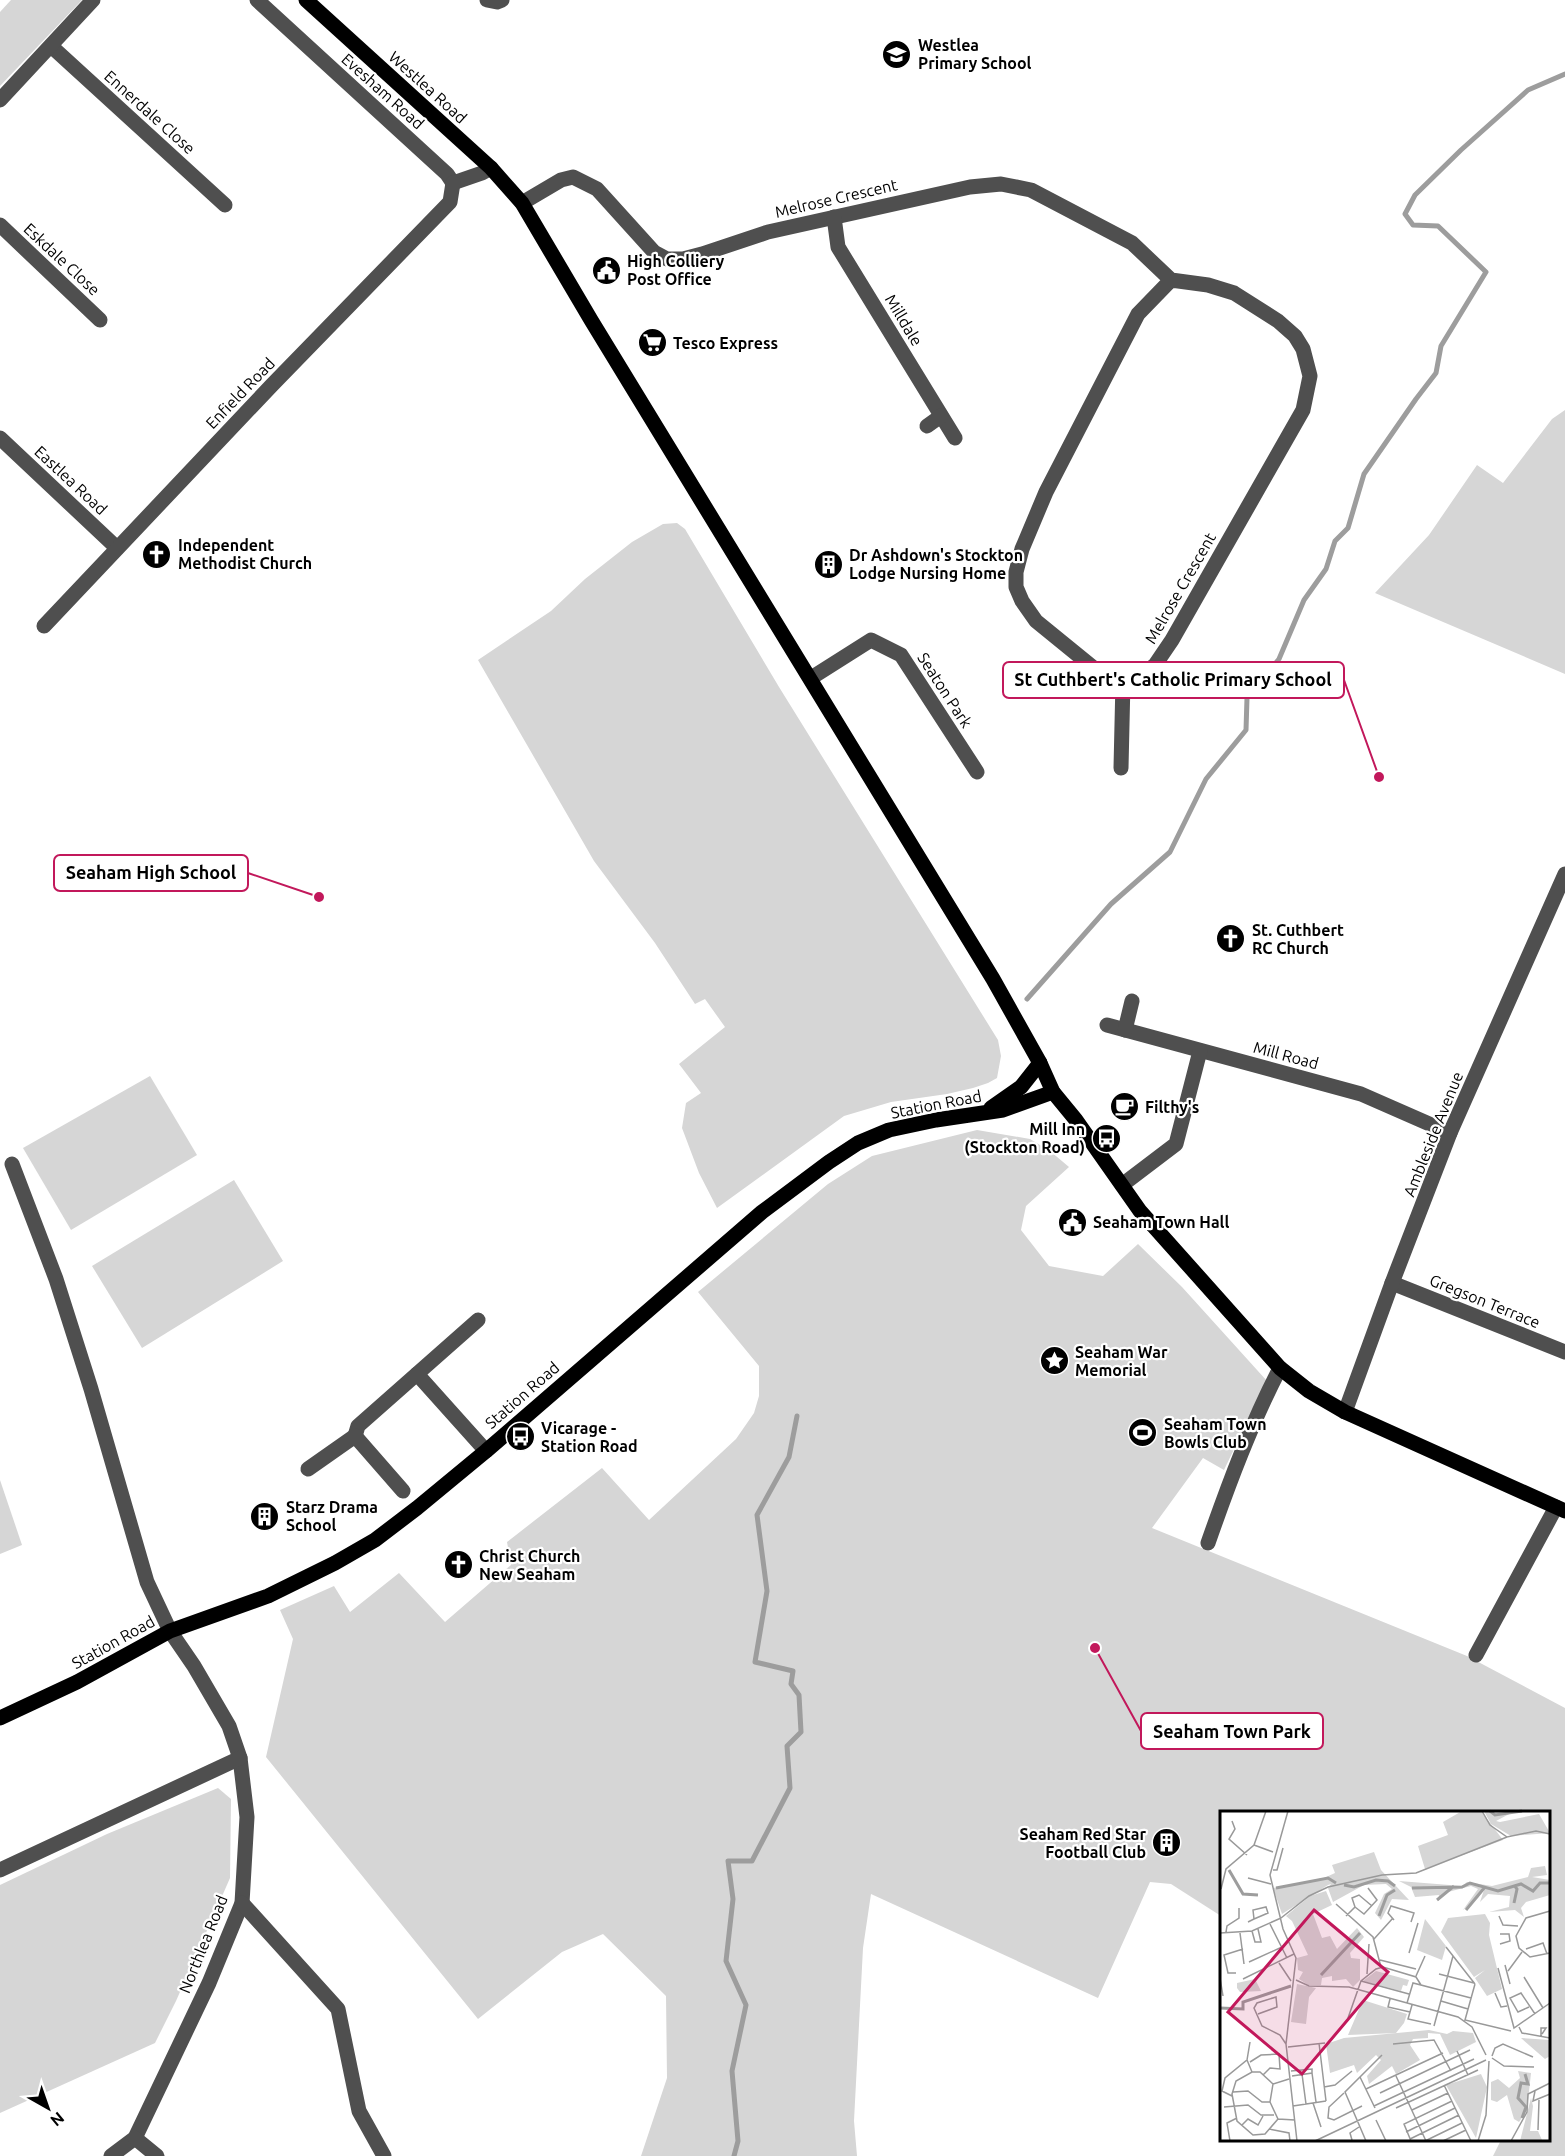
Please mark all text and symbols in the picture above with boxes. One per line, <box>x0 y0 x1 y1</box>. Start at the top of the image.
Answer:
place label: Westlea Primary School <box>918 36 1032 72</box>
school or university icon: Westlea Primary School <box>881 38 913 70</box>
street label: Westlea Road <box>385 47 471 127</box>
street label: Evesham Road <box>338 49 428 133</box>
street label: Ennerdale Close <box>101 67 199 157</box>
street label: Melrose Crescent <box>773 175 900 221</box>
street label: Eskdale Close <box>20 219 104 299</box>
place label: High Colliery Post Office <box>627 252 725 288</box>
public building icon: High Colliery Post Office <box>590 254 622 286</box>
street label: Milldale <box>882 291 926 349</box>
supermarket icon: Tesco Express <box>636 327 668 359</box>
place label: Tesco Express <box>673 334 778 352</box>
street label: Enfield Road <box>202 354 278 432</box>
street label: Eastlea Road <box>31 442 111 518</box>
street label: Melrose Crescent <box>1141 529 1219 647</box>
place label: Independent Methodist Church <box>178 536 312 572</box>
church icon: Independent Methodist Church <box>141 538 173 570</box>
place label: Dr Ashdown's Stockton Lodge Nursing Home <box>849 546 1023 582</box>
building icon: Dr Ashdown's Stockton Lodge Nursing Home <box>812 548 844 580</box>
street label: Seaton Park <box>914 649 976 731</box>
callout: St Cuthbert's Catholic Primary School <box>1003 662 1344 698</box>
text: St Cuthbert's Catholic Primary School <box>1014 669 1332 689</box>
callout: Seaham High School <box>54 855 248 891</box>
text: Seaham High School <box>66 862 237 882</box>
place label: St. Cuthbert RC Church <box>1252 921 1344 957</box>
church icon: St. Cuthbert RC Church <box>1215 923 1247 955</box>
street label: Mill Road <box>1251 1038 1321 1072</box>
street label: Ambleside Avenue <box>1400 1069 1466 1199</box>
street label: Station Road <box>889 1086 983 1122</box>
cafe icon: Filthy's <box>1108 1091 1140 1123</box>
place label: Filthy's <box>1145 1098 1199 1116</box>
place label: Mill Inn (Stockton Road) <box>964 1120 1085 1157</box>
bus stop icon: Mill Inn (Stockton Road) <box>1090 1122 1122 1154</box>
public building icon: Seaham Town Hall <box>1056 1206 1088 1238</box>
place label: Seaham Town Hall <box>1093 1213 1229 1231</box>
street label: Gregson Terrace <box>1427 1271 1543 1331</box>
place label: Seaham War Memorial <box>1075 1343 1168 1379</box>
place icon: Seaham War Memorial <box>1038 1345 1070 1377</box>
street label: Station Road <box>481 1358 563 1432</box>
place label: Seaham Town Bowls Club <box>1164 1415 1267 1451</box>
sports icon: Seaham Town Bowls Club <box>1127 1417 1159 1449</box>
place label: Vicarage - Station Road <box>541 1419 638 1455</box>
bus stop icon: Vicarage - Station Road <box>504 1421 536 1453</box>
place label: Starz Drama School <box>286 1498 378 1534</box>
building icon: Starz Drama School <box>249 1500 281 1532</box>
place label: Christ Church New Seaham <box>479 1547 580 1583</box>
church icon: Christ Church New Seaham <box>442 1549 474 1581</box>
street label: Station Road <box>68 1612 158 1672</box>
callout: Seaham Town Park <box>1141 1713 1323 1749</box>
text: Seaham Town Park <box>1153 1721 1311 1741</box>
inset map <box>1220 1811 1550 2141</box>
place label: Seaham Red Star Football Club <box>1020 1825 1146 1861</box>
building icon: Seaham Red Star Football Club <box>1151 1827 1183 1859</box>
street label: Northlea Road <box>175 1892 231 1996</box>
north arrow <box>18 2078 78 2138</box>
text: N <box>47 2109 68 2130</box>

